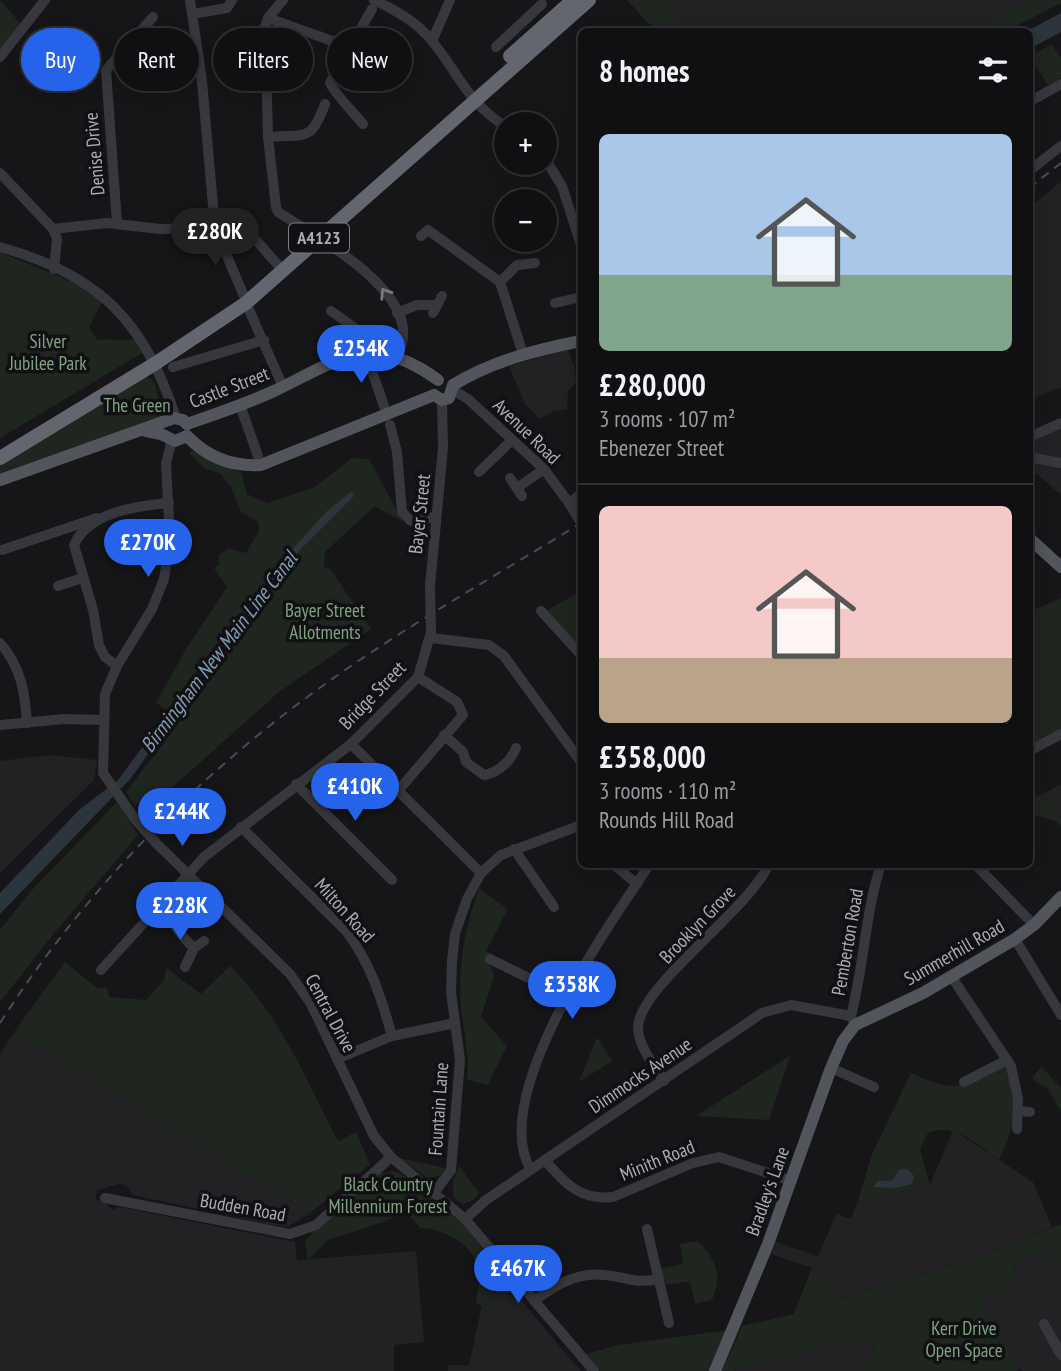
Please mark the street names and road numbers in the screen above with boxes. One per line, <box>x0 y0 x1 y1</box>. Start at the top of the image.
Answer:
street label: Denise Drive <box>78 111 110 196</box>
road number: A4123 <box>289 224 349 252</box>
street label: Castle Street <box>186 361 273 413</box>
street label: Avenue Road <box>488 393 566 469</box>
street label: Bayer Street <box>403 472 435 555</box>
street label: Bridge Street <box>334 655 411 734</box>
street label: Milton Road <box>310 873 380 947</box>
street label: Brooklyn Grove <box>654 880 740 968</box>
street label: Pemberton Road <box>826 887 868 997</box>
street label: Summerhill Road <box>900 914 1008 990</box>
street label: Central Drive <box>300 970 362 1056</box>
street label: Dimmocks Avenue <box>584 1032 696 1118</box>
street label: Fountain Lane <box>423 1061 453 1156</box>
street label: Minith Road <box>616 1134 698 1186</box>
street label: Bradley's Lane <box>740 1143 794 1239</box>
street label: Budden Road <box>198 1188 288 1226</box>

